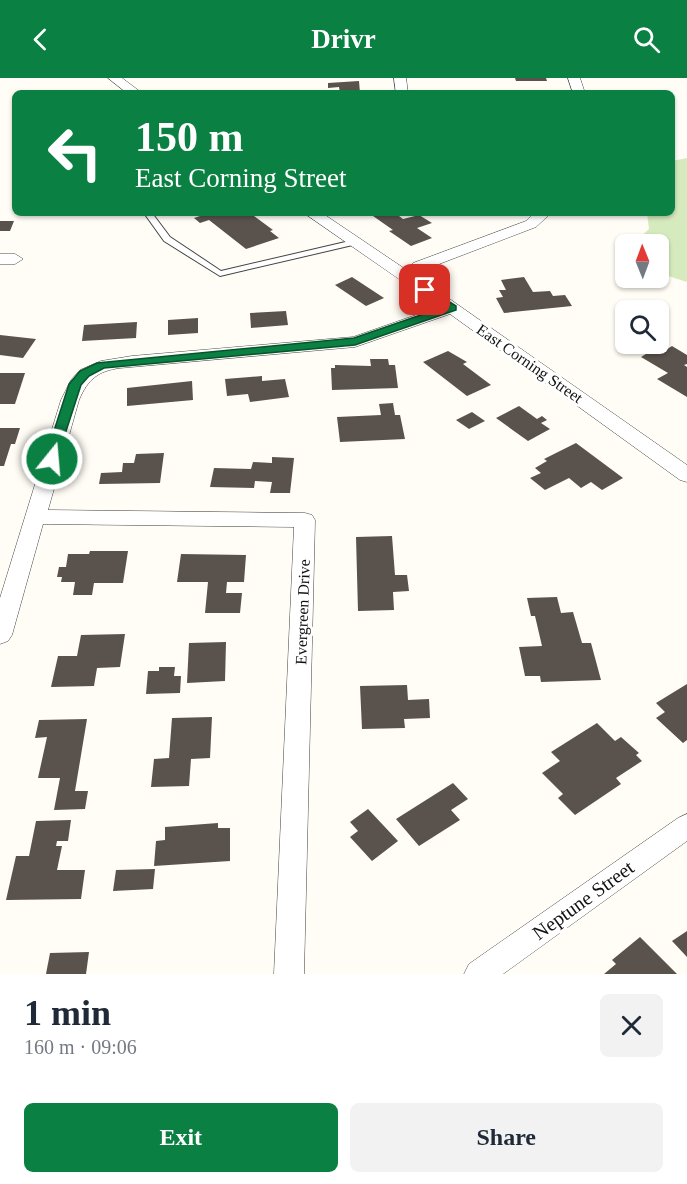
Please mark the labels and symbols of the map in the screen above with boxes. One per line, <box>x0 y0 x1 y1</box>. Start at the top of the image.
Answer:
north arrow <box>615 234 669 288</box>
pin <box>399 264 450 315</box>
street label: East Corning Street <box>473 321 586 407</box>
position arrow <box>20 427 84 491</box>
street label: Evergreen Drive <box>292 559 314 665</box>
street label: Neptune Street <box>528 856 639 945</box>

